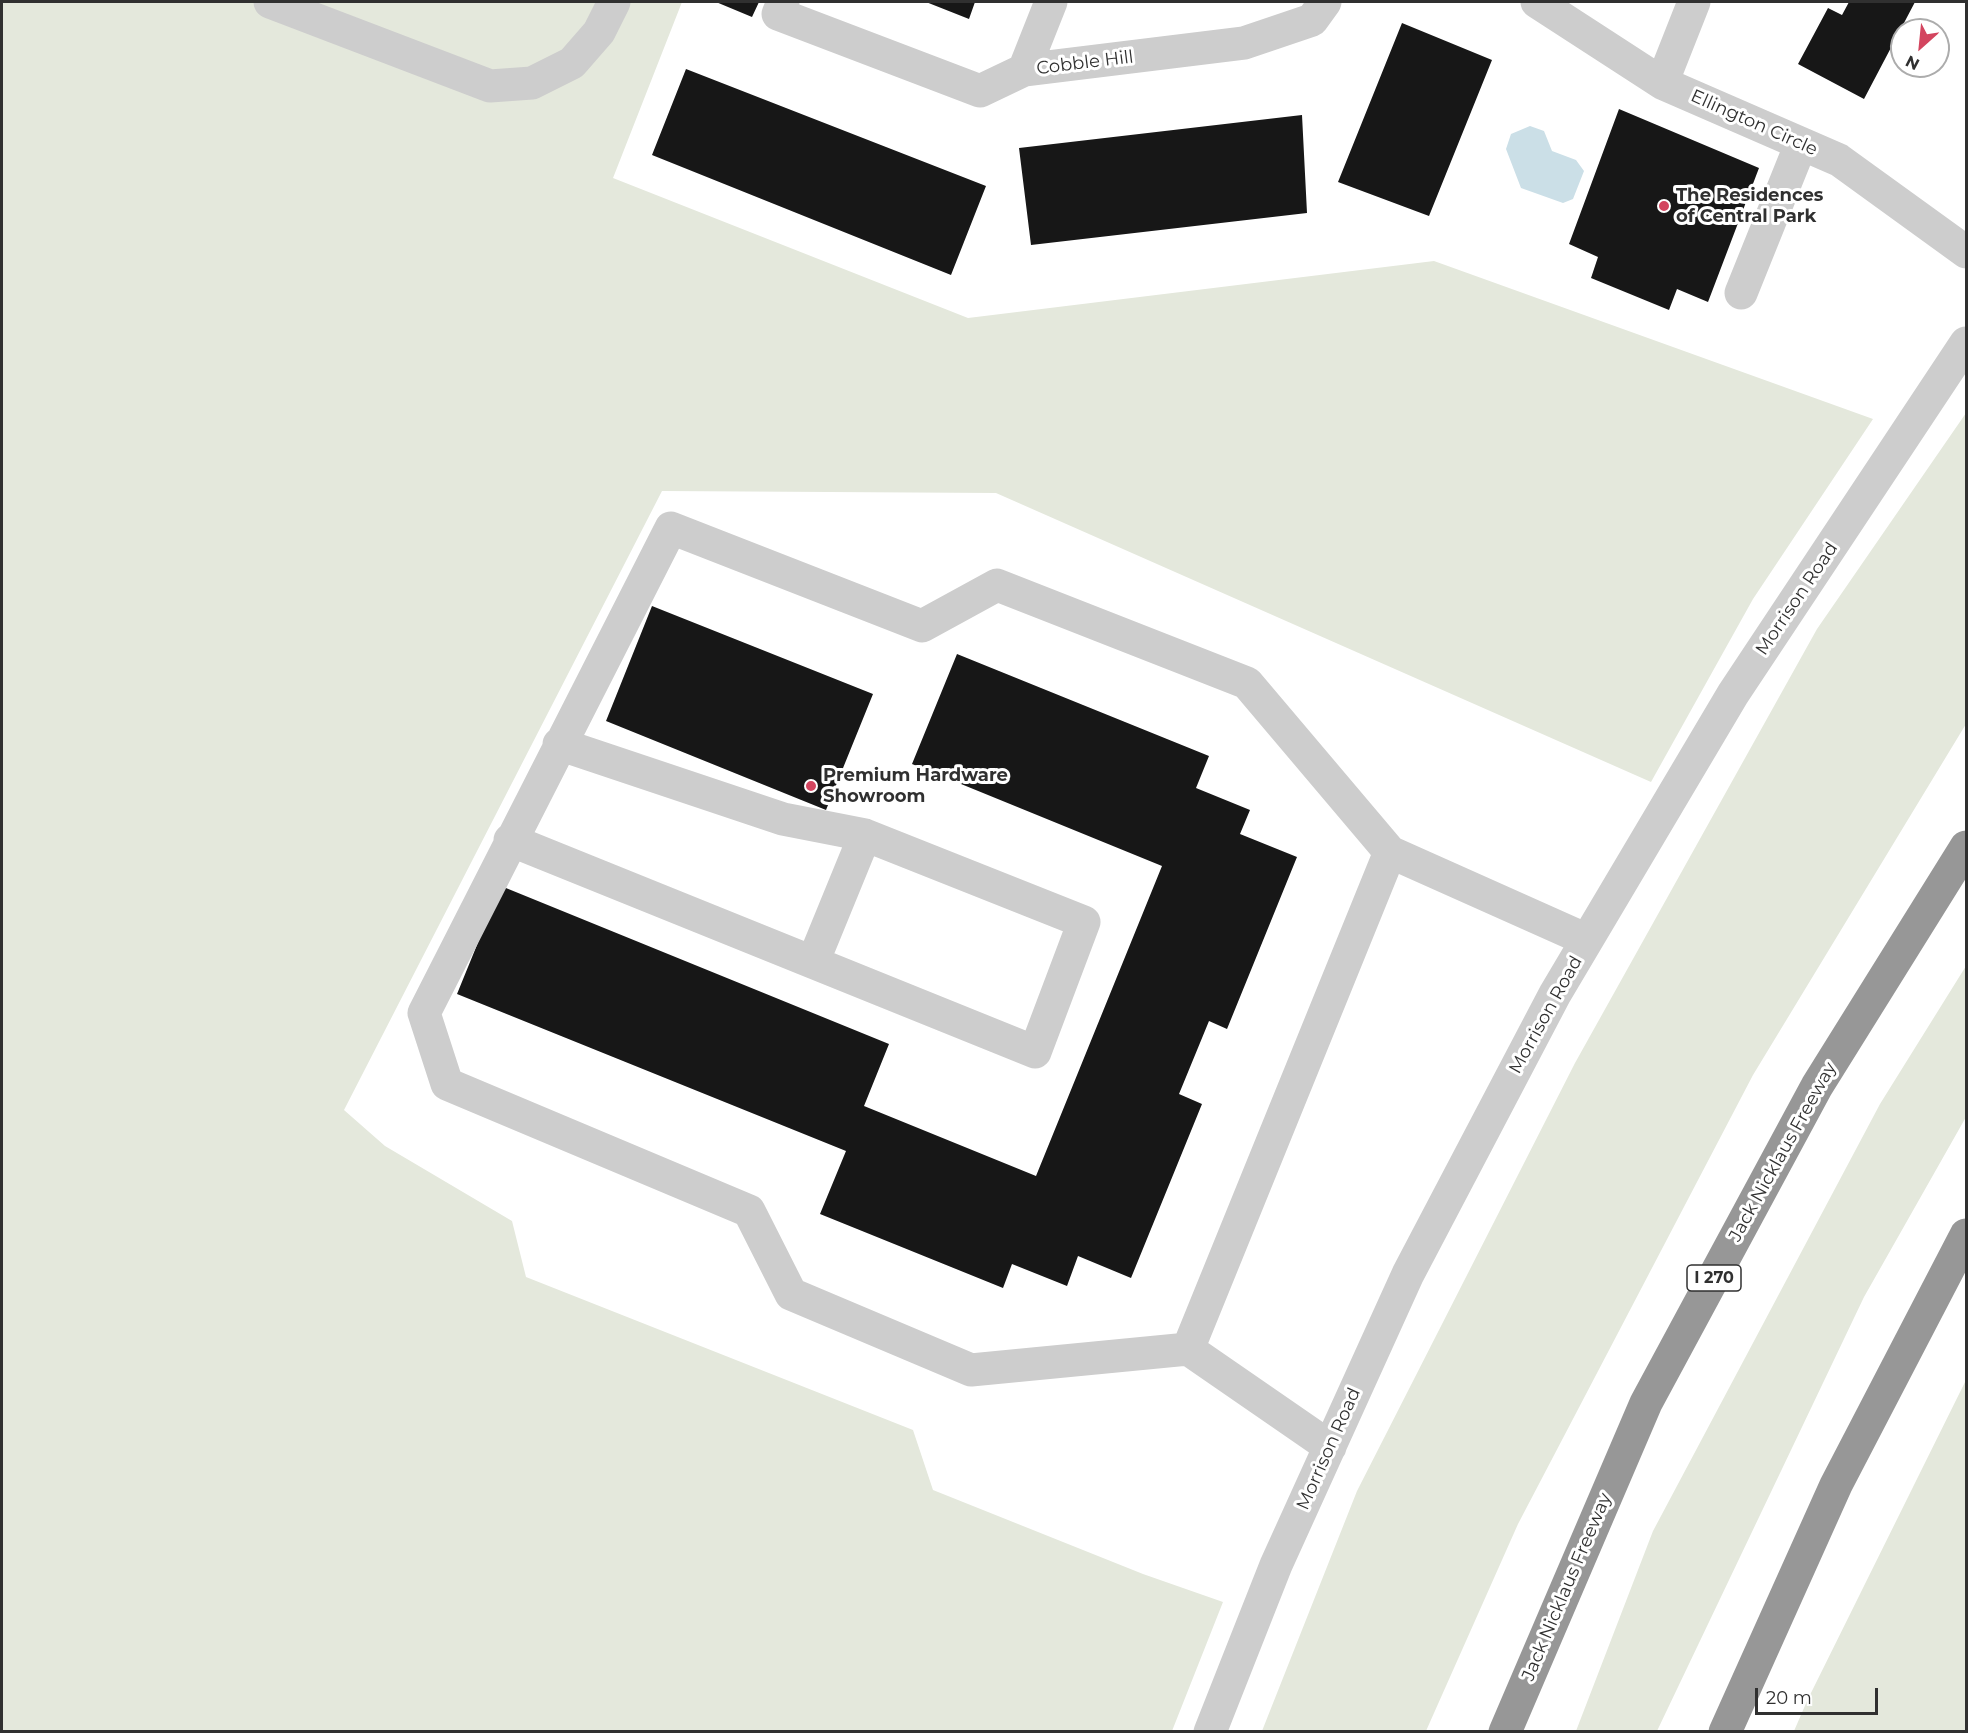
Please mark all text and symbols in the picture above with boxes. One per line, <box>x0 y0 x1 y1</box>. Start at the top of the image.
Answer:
north arrow <box>1890 18 1950 78</box>
street label: Cobble Hill <box>1035 46 1135 80</box>
text: N <box>1902 51 1923 74</box>
street label: Ellington Circle <box>1687 85 1821 161</box>
place label: The Residences of Central Park <box>1676 185 1823 228</box>
marker: The Residences of Central Park <box>1657 199 1671 213</box>
street label: Morrison Road <box>1751 538 1843 660</box>
place label: Premium Hardware Showroom <box>823 765 1008 808</box>
marker: Premium Hardware Showroom <box>804 779 818 793</box>
street label: Morrison Road <box>1505 952 1587 1078</box>
street label: Jack Nicklaus Freeway <box>1725 1059 1841 1245</box>
road number: I 270 <box>1687 1265 1741 1291</box>
street label: Morrison Road <box>1292 1385 1366 1513</box>
street label: Jack Nicklaus Freeway <box>1518 1490 1616 1684</box>
scale bar <box>1758 1676 1881 1714</box>
text: 20 m <box>1766 1687 1812 1709</box>

